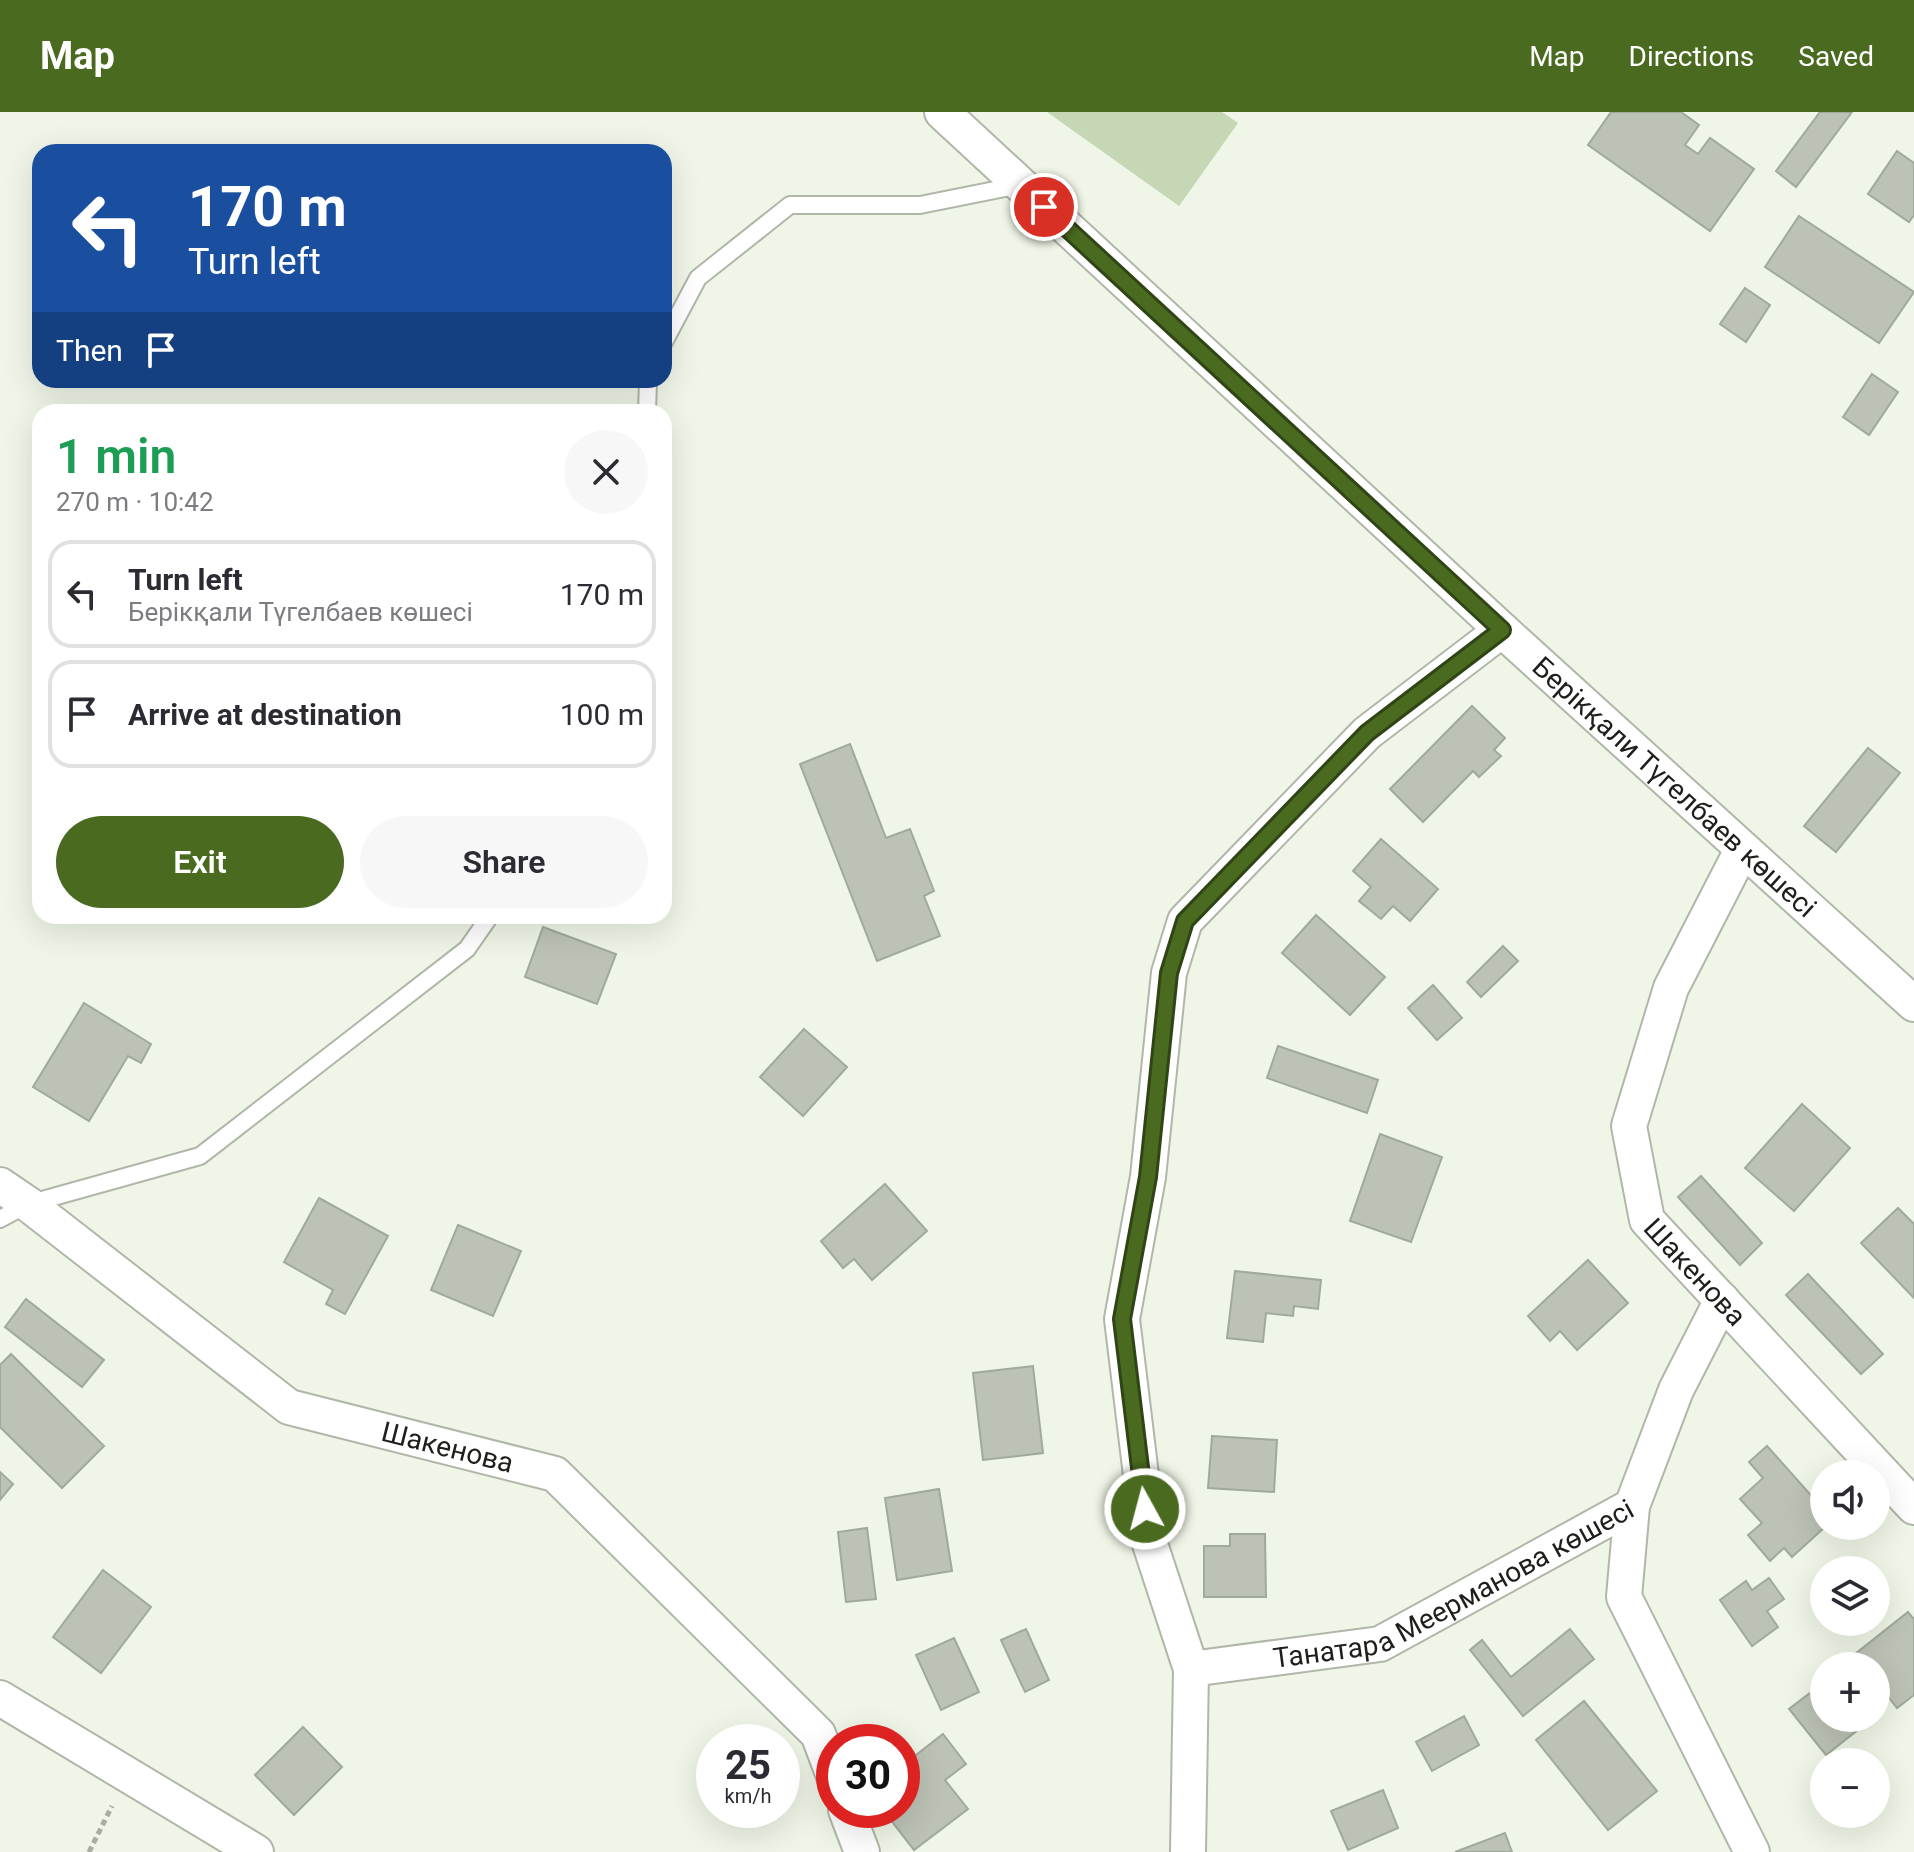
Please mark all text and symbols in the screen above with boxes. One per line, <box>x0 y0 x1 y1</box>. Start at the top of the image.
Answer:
text: Map <box>40 34 115 78</box>
text: Map <box>1529 40 1585 73</box>
text: Directions <box>1629 40 1754 73</box>
text: Saved <box>1798 40 1874 73</box>
pin <box>1010 173 1078 241</box>
text: 170 m <box>188 174 347 240</box>
icon: left <box>56 176 160 280</box>
icon: arrive <box>1022 185 1066 229</box>
text: Turn left <box>188 241 321 283</box>
icon: arrive <box>139 328 183 372</box>
text: Then <box>56 333 123 368</box>
text: 1 min <box>56 428 176 485</box>
button: close <box>564 430 648 514</box>
text: 270 m · 10:42 <box>56 487 214 517</box>
text: Turn left <box>128 562 243 597</box>
icon: left <box>60 572 104 616</box>
text: 170 m <box>560 577 644 612</box>
text: Берікқали Түгелбаев көшесі <box>128 597 473 627</box>
street label: Берікқали Түгелбаев көшесі <box>1526 650 1823 924</box>
icon: arrive <box>60 692 104 736</box>
text: Arrive at destination <box>128 697 402 732</box>
text: 100 m <box>560 697 644 732</box>
button: Exit <box>56 816 344 908</box>
button: Share <box>360 816 648 908</box>
street label: Шакенова <box>1637 1211 1753 1332</box>
street label: Шакенова <box>378 1414 517 1479</box>
map controls <box>1810 1460 1890 1828</box>
button: sound <box>1810 1460 1890 1540</box>
position arrow <box>1103 1467 1187 1551</box>
street label: Танатара Меерманова көшесі <box>1271 1492 1639 1674</box>
button: layers <box>1810 1556 1890 1636</box>
button: + <box>1810 1652 1890 1732</box>
speed limit sign: 30 <box>816 1724 920 1828</box>
text: 25 <box>725 1742 771 1789</box>
button: − <box>1810 1748 1890 1828</box>
text: km/h <box>725 1784 771 1808</box>

